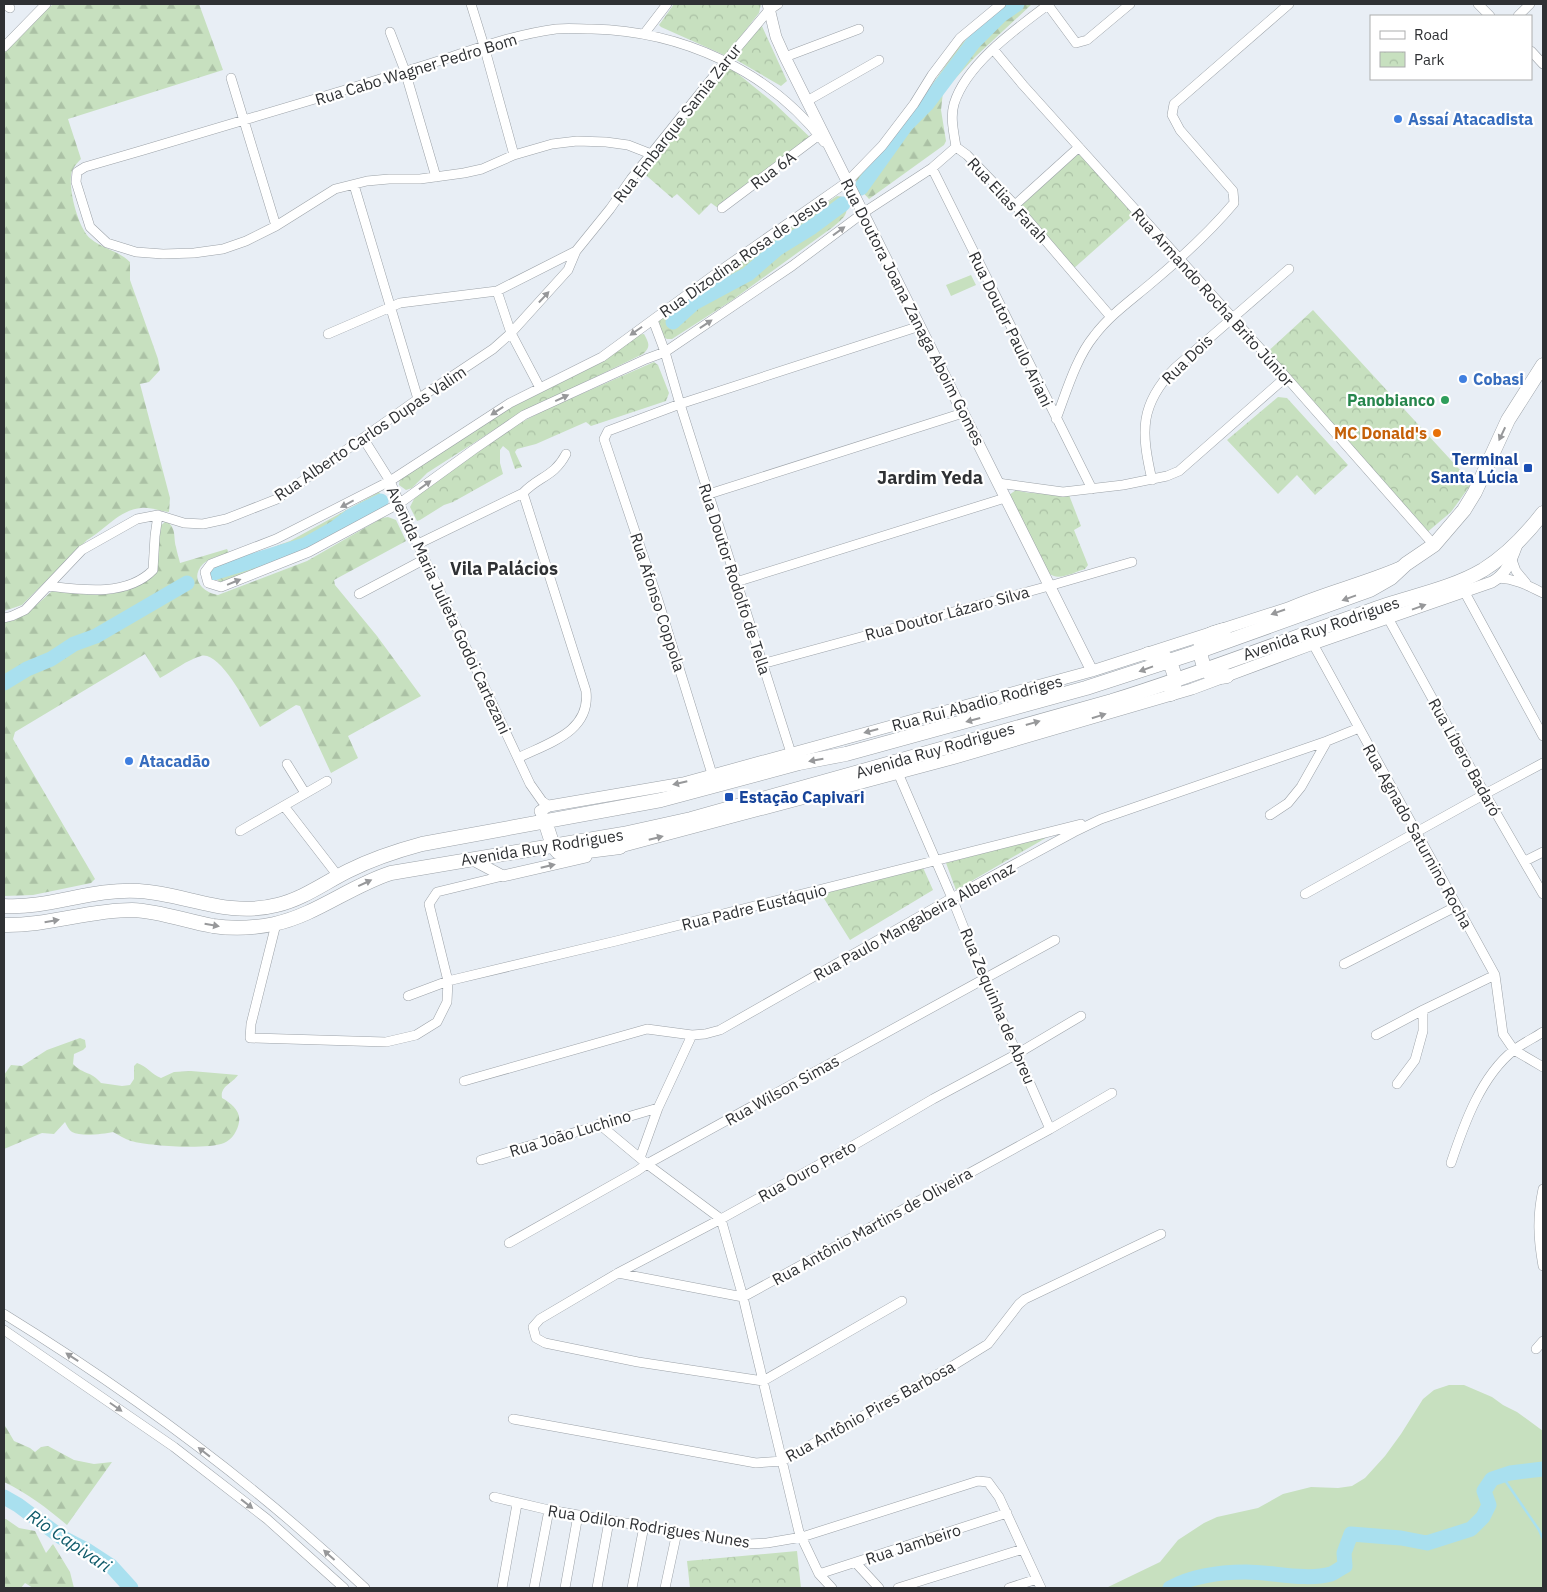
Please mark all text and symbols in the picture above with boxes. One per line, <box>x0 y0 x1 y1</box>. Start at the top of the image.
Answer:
legend <box>1370 15 1532 80</box>
text: Road <box>1414 25 1449 44</box>
street label: Rua Cabo Wagner Pedro Bom <box>313 29 519 109</box>
street label: Rua Embarque Samia Zarur <box>609 39 745 206</box>
text: Park <box>1414 50 1444 69</box>
place label: Assaí Atacadista <box>1408 109 1533 129</box>
marker: Assaí Atacadista <box>1392 113 1404 125</box>
street label: Rua 6A <box>746 147 800 193</box>
street label: Rua Elias Farah <box>963 153 1053 247</box>
street label: Rua Doutora Joana Zanaga Aboim Gomes <box>837 175 989 449</box>
street label: Rua Dizodina Rosa de Jesus <box>655 191 831 321</box>
street label: Rua Armando Rocha Brito Júnior <box>1127 204 1299 391</box>
one-way arrow <box>832 226 846 236</box>
street label: Rua Doutor Paulo Ariani <box>965 248 1057 410</box>
one-way arrow <box>538 292 550 304</box>
one-way arrow <box>699 319 713 329</box>
one-way arrow <box>630 326 643 336</box>
street label: Rua Dois <box>1157 330 1217 388</box>
street label: Rua Alberto Carlos Dupas Valim <box>270 361 470 505</box>
place label: Cobasi <box>1473 369 1524 389</box>
marker: Cobasi <box>1457 373 1469 385</box>
place label: Panobianco <box>1347 390 1435 410</box>
one-way arrow <box>555 394 569 402</box>
marker: Panobianco <box>1439 394 1451 406</box>
one-way arrow <box>490 407 504 416</box>
place label: MC Donald's <box>1334 423 1427 443</box>
one-way arrow <box>1498 426 1506 441</box>
marker: MC Donald's <box>1431 427 1443 439</box>
place label: Terminal Santa Lúcia <box>1430 449 1518 487</box>
marker: Terminal Santa Lúcia <box>1522 462 1534 474</box>
district label: Jardim Yeda <box>877 466 983 489</box>
one-way arrow <box>418 480 432 490</box>
street label: Rua Doutor Rodolfo de Tella <box>695 481 776 678</box>
street label: Avenida Maria Julieta Godoi Cartezani <box>383 483 515 737</box>
one-way arrow <box>340 500 354 508</box>
street label: Rua Afonso Coppola <box>626 530 690 674</box>
district label: Vila Palácios <box>450 557 558 580</box>
one-way arrow <box>227 578 242 586</box>
street label: Rua Doutor Lázaro Silva <box>863 581 1032 645</box>
street label: Avenida Ruy Rodrigues <box>1240 592 1402 664</box>
one-way arrow <box>1341 595 1356 602</box>
one-way arrow <box>1412 603 1427 611</box>
one-way arrow <box>1271 608 1286 616</box>
one-way arrow <box>1138 665 1153 673</box>
street label: Rua Rui Abadio Rodriges <box>889 671 1065 735</box>
street label: Rua Líbero Badaró <box>1424 695 1506 820</box>
one-way arrow <box>1092 711 1107 719</box>
one-way arrow <box>965 716 980 724</box>
street label: Avenida Ruy Rodrigues <box>853 718 1017 782</box>
one-way arrow <box>1025 719 1040 727</box>
one-way arrow <box>863 728 878 736</box>
street label: Rua Agnado Saturnino Rocha <box>1359 740 1477 932</box>
place label: Atacadão <box>139 751 210 771</box>
marker: Atacadão <box>123 755 135 767</box>
one-way arrow <box>807 756 823 764</box>
one-way arrow <box>673 779 688 787</box>
place label: Estação Capivari <box>739 787 865 807</box>
marker: Estação Capivari <box>723 791 735 803</box>
street label: Avenida Ruy Rodrigues <box>459 824 625 870</box>
one-way arrow <box>648 834 663 842</box>
street label: Rua Paulo Mangabeira Albernaz <box>810 857 1018 985</box>
one-way arrow <box>540 861 556 869</box>
one-way arrow <box>358 878 372 886</box>
street label: Rua Padre Eustáquio <box>679 879 829 935</box>
one-way arrow <box>45 916 61 924</box>
one-way arrow <box>205 922 221 930</box>
street label: Rua Zequinha de Abreu <box>956 925 1040 1087</box>
street label: Rua Wilson Simas <box>721 1050 843 1130</box>
street label: Rua João Luchino <box>507 1105 633 1161</box>
street label: Rua Ouro Preto <box>754 1136 860 1206</box>
street label: Rua Antônio Martins de Oliveira <box>769 1162 976 1289</box>
one-way arrow <box>65 1352 78 1362</box>
street label: Rua Antônio Pires Barbosa <box>782 1356 959 1466</box>
one-way arrow <box>109 1402 123 1412</box>
one-way arrow <box>198 1446 211 1457</box>
one-way arrow <box>240 1498 253 1509</box>
street label: Rua Odilon Rodrigues Nunes <box>546 1500 752 1552</box>
water label: Rio Capivari <box>23 1504 116 1577</box>
street label: Rua Jambeiro <box>863 1519 963 1569</box>
one-way arrow <box>323 1549 335 1561</box>

